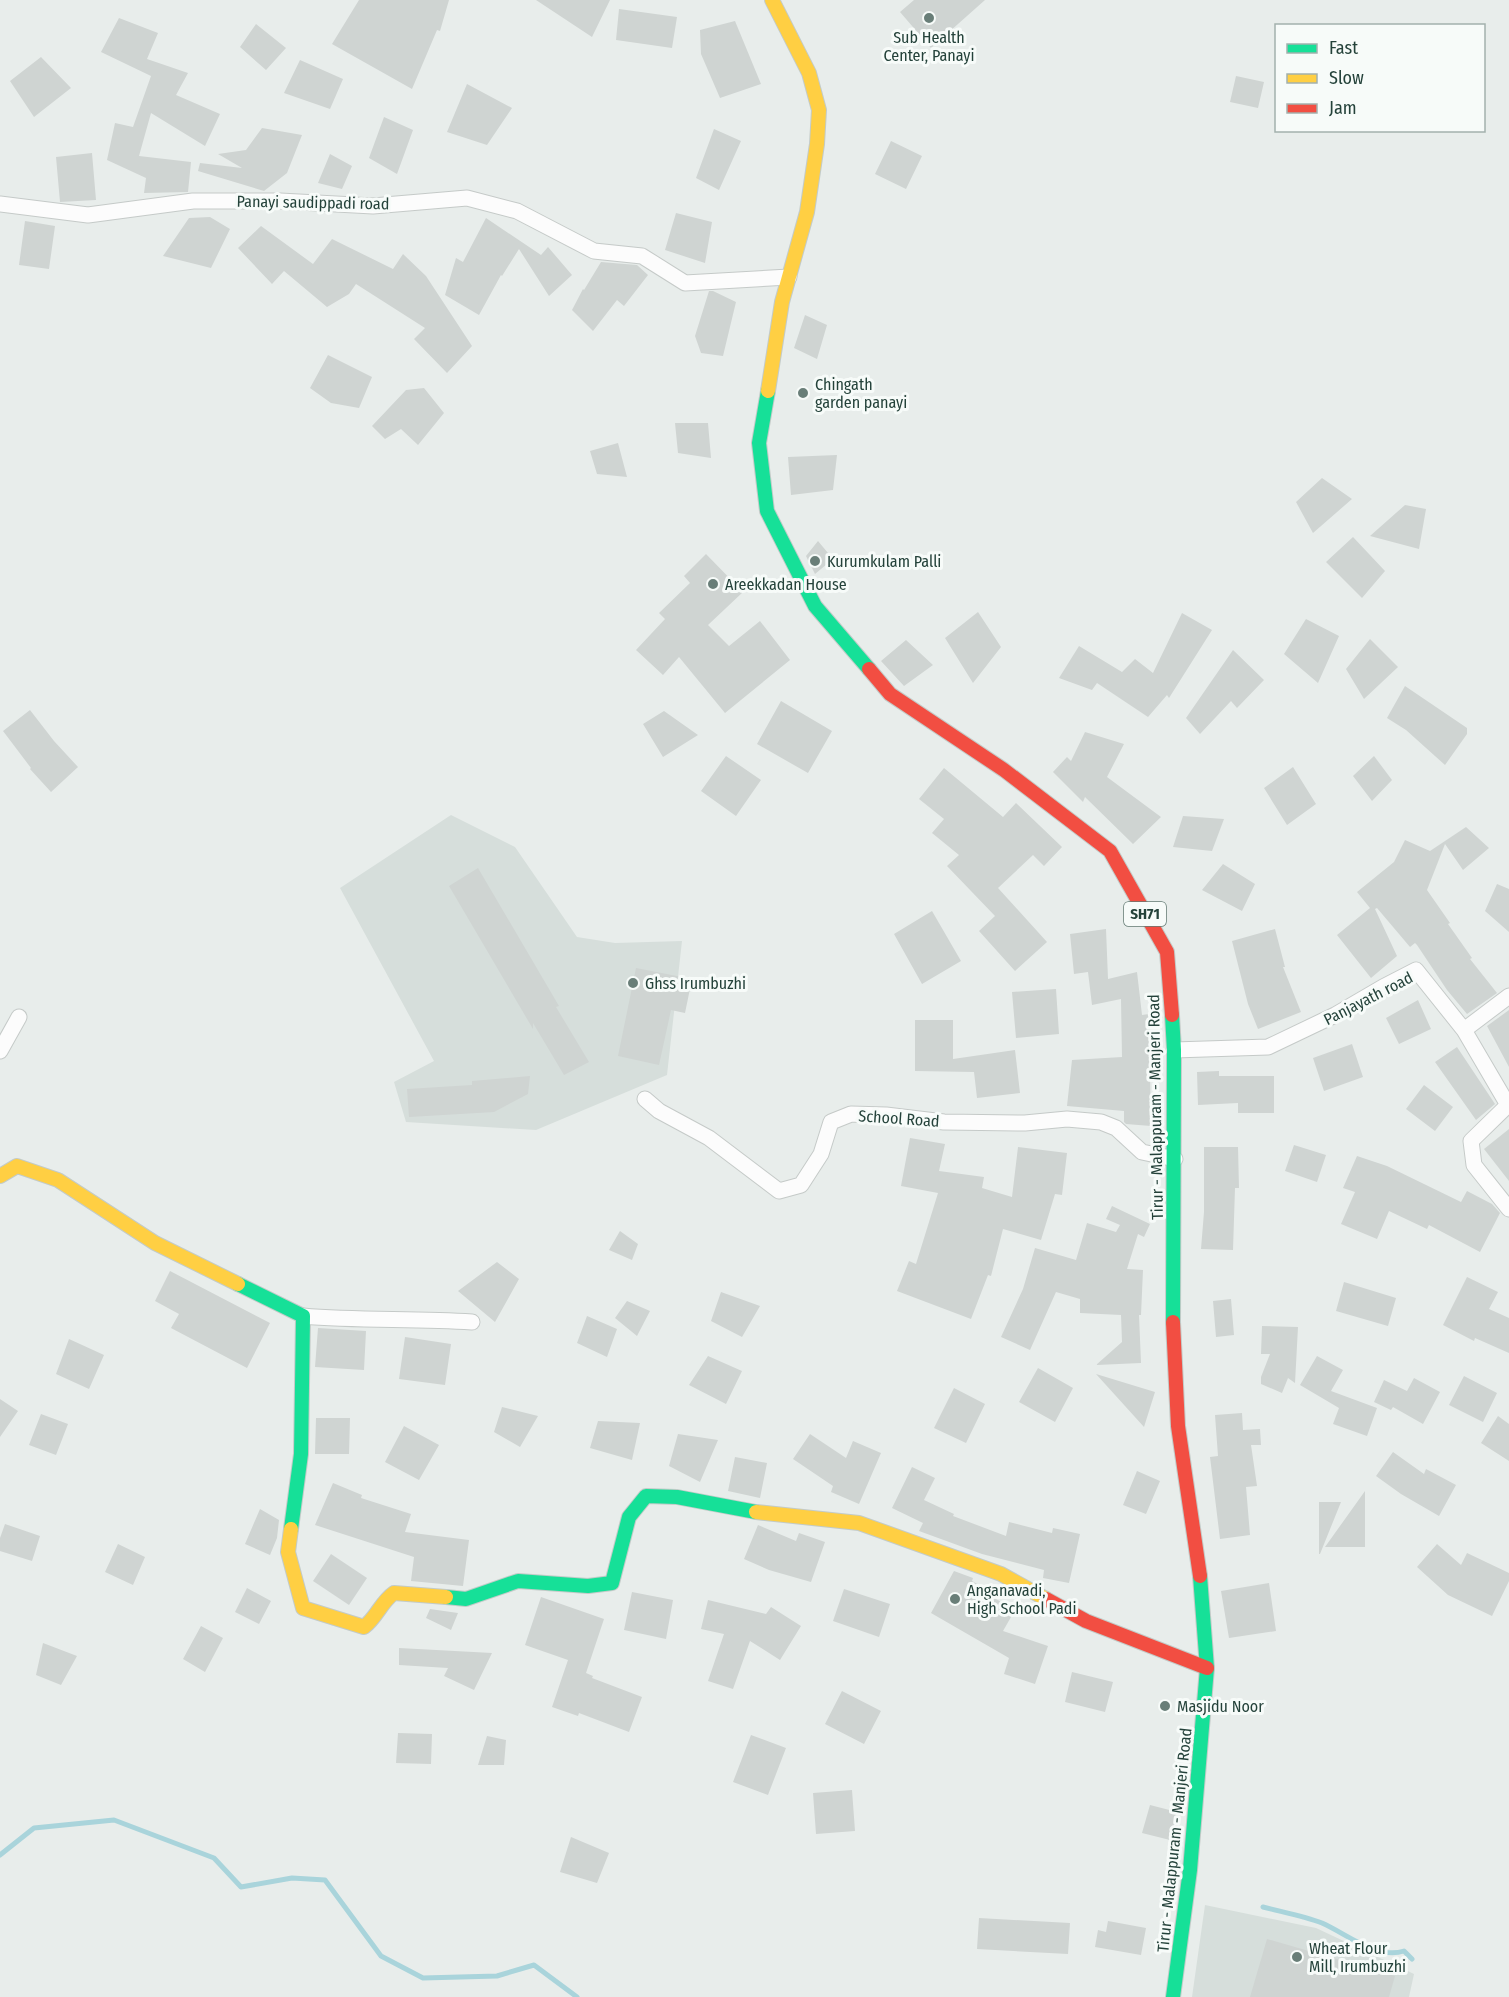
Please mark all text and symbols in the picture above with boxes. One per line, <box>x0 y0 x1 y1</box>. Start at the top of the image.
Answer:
marker: Sub Health Center, Panayi <box>922 11 936 25</box>
legend <box>1275 24 1485 132</box>
place label: Sub Health Center, Panayi <box>883 28 975 65</box>
text: Fast <box>1329 37 1358 59</box>
text: Slow <box>1329 67 1364 89</box>
text: Jam <box>1329 97 1357 119</box>
street label: Panayi saudippadi road <box>236 192 390 213</box>
place label: Chingath garden panayi <box>815 375 907 412</box>
marker: Chingath garden panayi <box>796 386 810 400</box>
place label: Kurumkulam Palli <box>827 552 941 571</box>
marker: Kurumkulam Palli <box>808 554 822 568</box>
place label: Areekkadan House <box>725 575 847 594</box>
marker: Areekkadan House <box>706 577 720 591</box>
road number: SH71 <box>1124 902 1166 926</box>
street label: Panjayath road <box>1320 968 1416 1029</box>
place label: Ghss Irumbuzhi <box>645 974 746 993</box>
marker: Ghss Irumbuzhi <box>626 976 640 990</box>
street label: Tirur - Malappuram - Manjeri Road <box>1144 994 1167 1220</box>
street label: School Road <box>858 1106 940 1131</box>
place label: Anganavadi, High School Padi <box>967 1581 1076 1618</box>
marker: Anganavadi, High School Padi <box>948 1592 962 1606</box>
place label: Masjidu Noor <box>1177 1697 1264 1716</box>
marker: Masjidu Noor <box>1158 1699 1172 1713</box>
street label: Tirur - Malappuram - Manjeri Road <box>1153 1727 1196 1953</box>
place label: Wheat Flour Mill, Irumbuzhi <box>1309 1939 1406 1976</box>
marker: Wheat Flour Mill, Irumbuzhi <box>1290 1950 1304 1964</box>

